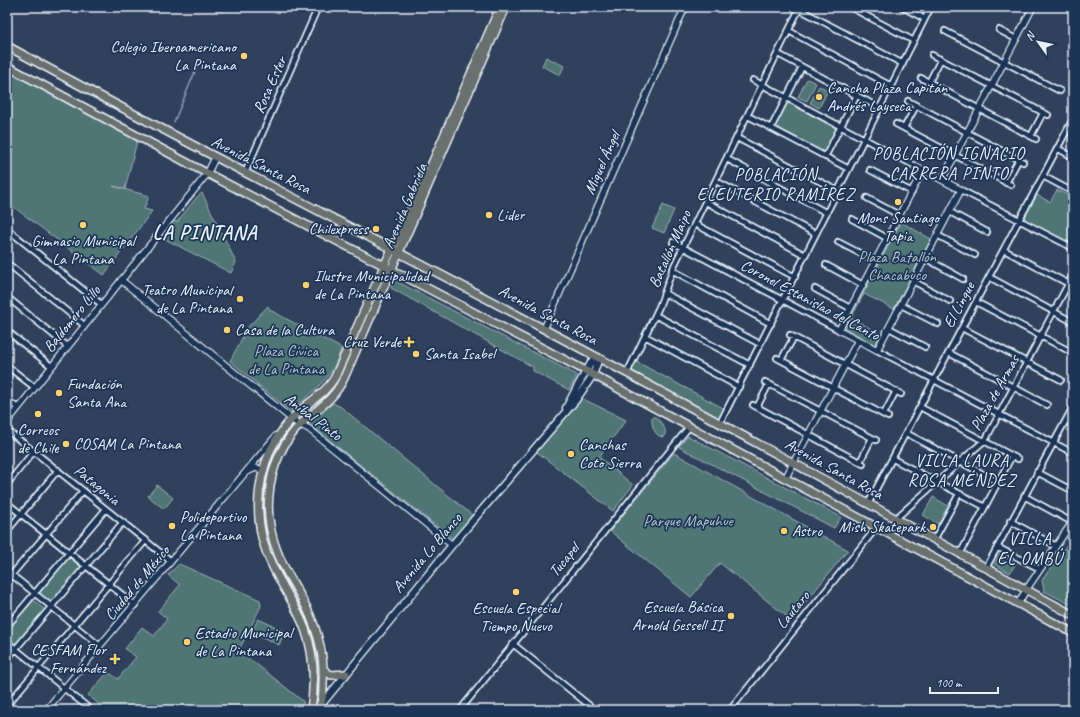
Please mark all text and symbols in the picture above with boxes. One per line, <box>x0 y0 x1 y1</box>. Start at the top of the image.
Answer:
north arrow <box>1018 22 1058 62</box>
text: N <box>1022 28 1039 43</box>
place label: Colegio Iberoamericano La Pintana <box>110 37 238 75</box>
marker: Colegio Iberoamericano La Pintana <box>239 51 249 61</box>
street label: Rosa Ester <box>249 51 292 116</box>
place label: Cancha Plaza Capitán Andrés Layseca <box>827 78 948 116</box>
marker: Cancha Plaza Capitán Andrés Layseca <box>814 92 824 102</box>
street label: Miguel Ángel <box>579 125 626 198</box>
street label: Avenida Santa Rosa <box>208 131 315 199</box>
district label: POBLACIÓN IGNACIO CARRERA PINTO <box>873 142 1027 184</box>
street label: Avenida Gabriela <box>378 159 432 252</box>
district label: POBLACIÓN ELEUTERIO RAMÍREZ <box>697 163 857 205</box>
marker: Mons Santiago Tapia <box>893 197 903 207</box>
place label: Lider <box>497 205 525 225</box>
street label: Batallón Maipo <box>644 206 696 291</box>
place label: Mons Santiago Tapia <box>857 208 941 246</box>
marker: Lider <box>484 210 494 220</box>
place label: Chilexpress <box>309 219 370 239</box>
marker: Gimnasio Municipal La Pintana <box>78 220 88 230</box>
district label: LA PINTANA <box>153 220 258 245</box>
marker: Chilexpress <box>371 224 381 234</box>
place label: Gimnasio Municipal La Pintana <box>32 231 138 269</box>
park label: Plaza Batallón Chacabuco <box>858 247 937 285</box>
street label: Coronel Estanislao del Canto <box>737 255 884 346</box>
place label: Ilustre Municipalidad de La Pintana <box>314 266 432 304</box>
street label: El Lingue <box>939 277 980 331</box>
street label: Baldomero Lillo <box>39 280 106 356</box>
place label: Teatro Municipal de La Pintana <box>142 280 235 318</box>
marker: Ilustre Municipalidad de La Pintana <box>301 280 311 290</box>
street label: Avenida Santa Rosa <box>495 281 602 350</box>
marker: Teatro Municipal de La Pintana <box>235 294 245 304</box>
place label: Casa de la Cultura <box>235 320 335 340</box>
marker: Casa de la Cultura <box>222 325 232 335</box>
place label: Cruz Verde <box>343 332 403 352</box>
marker: Cruz Verde <box>404 337 414 347</box>
park label: Plaza Cívica de La Pintana <box>248 341 326 379</box>
place label: Santa Isabel <box>424 344 498 364</box>
marker: Santa Isabel <box>411 349 421 359</box>
street label: Plaza de Armas <box>966 350 1025 435</box>
place label: Fundación Santa Ana <box>67 374 128 412</box>
marker: Fundación Santa Ana <box>54 388 64 398</box>
street label: Aníbal Pinto <box>280 389 347 446</box>
marker: Correos de Chile <box>33 409 43 419</box>
place label: Correos de Chile <box>17 420 60 458</box>
place label: COSAM La Pintana <box>74 434 182 454</box>
street label: Avenida Santa Rosa <box>782 434 887 505</box>
place label: Canchas Coto Sierra <box>579 435 643 473</box>
marker: COSAM La Pintana <box>61 439 71 449</box>
marker: Canchas Coto Sierra <box>566 449 576 459</box>
district label: VILLA LAURA ROSA MÉNDEZ <box>908 450 1018 491</box>
street label: Patagonia <box>70 460 125 511</box>
place label: Polideportivo La Pintana <box>180 507 248 545</box>
street label: Avenida Lo Blanco <box>388 508 467 597</box>
park label: Parque Mapuhue <box>643 511 735 531</box>
place label: Mish Skatepark <box>839 517 926 537</box>
marker: Polideportivo La Pintana <box>167 521 177 531</box>
place label: Astro <box>792 521 823 541</box>
marker: Mish Skatepark <box>928 522 938 532</box>
marker: Astro <box>779 526 789 536</box>
district label: VILLA EL OMBÚ <box>997 528 1065 569</box>
street label: Tucapel <box>544 536 586 581</box>
street label: Ciudad de México <box>100 540 176 624</box>
street label: Lautaro <box>772 586 815 633</box>
marker: Escuela Especial Tiempo Nuevo <box>511 587 521 597</box>
place label: Escuela Básica Arnold Gessell II <box>632 597 727 635</box>
place label: Escuela Especial Tiempo Nuevo <box>472 598 563 636</box>
marker: Escuela Básica Arnold Gessell II <box>726 611 736 621</box>
place label: Estadio Municipal de La Pintana <box>195 623 295 661</box>
marker: Estadio Municipal de La Pintana <box>182 637 192 647</box>
place label: CESFAM Flor Fernández <box>31 640 107 678</box>
marker: CESFAM Flor Fernández <box>109 653 121 665</box>
scale bar <box>930 669 998 695</box>
text: 100 m <box>936 675 963 691</box>

